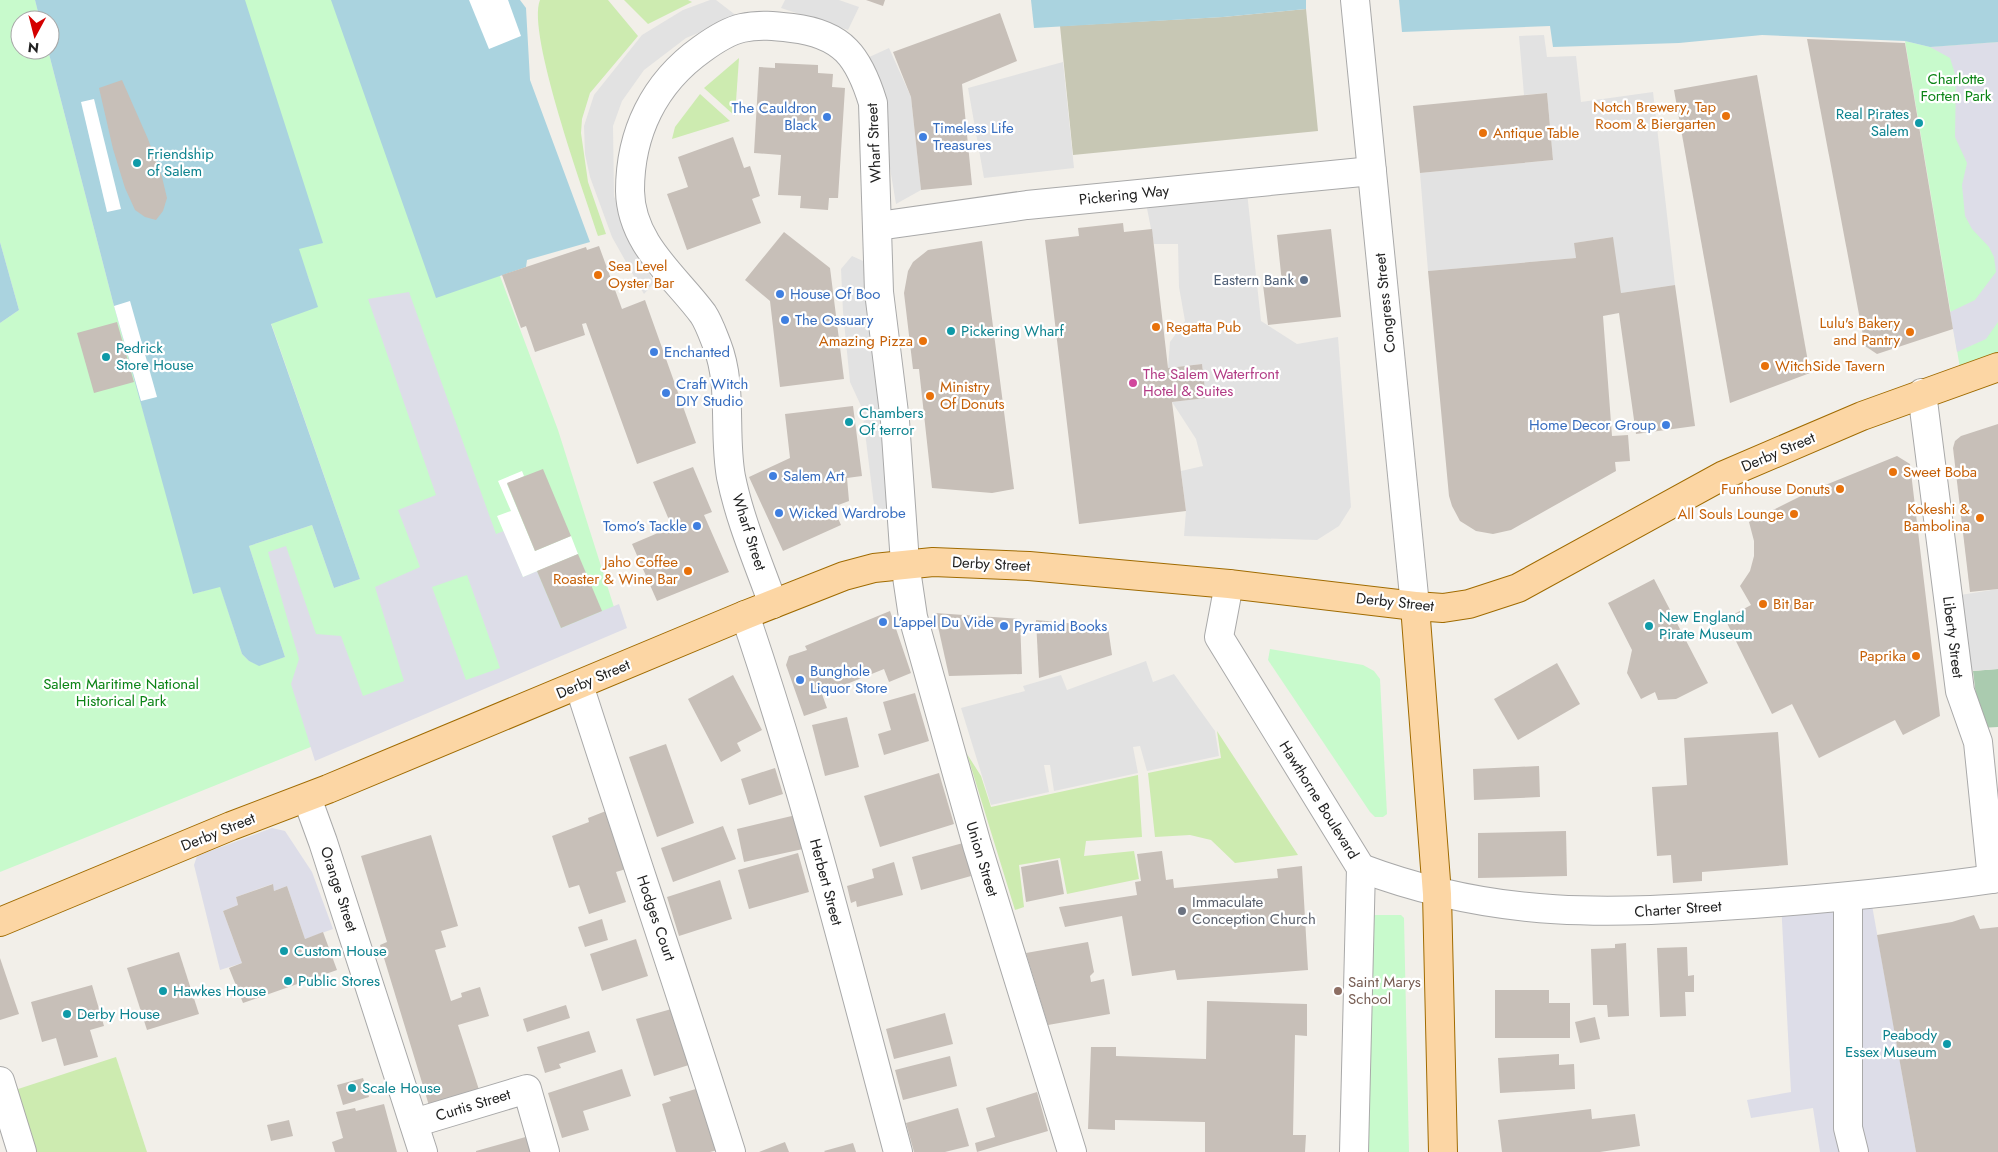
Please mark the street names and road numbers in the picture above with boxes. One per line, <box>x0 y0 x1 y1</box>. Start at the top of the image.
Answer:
street label: Wharf Street <box>861 102 887 183</box>
street label: Pickering Way <box>1078 179 1171 211</box>
street label: Congress Street <box>1369 252 1401 354</box>
street label: Derby Street <box>1738 426 1819 477</box>
street label: Wharf Street <box>726 491 772 574</box>
street label: Derby Street <box>951 551 1031 577</box>
street label: Derby Street <box>1355 587 1435 617</box>
street label: Liberty Street <box>1937 595 1969 680</box>
street label: Derby Street <box>553 653 634 704</box>
street label: Hawthorne Boulevard <box>1274 737 1364 863</box>
street label: Derby Street <box>178 807 259 857</box>
street label: Union Street <box>960 819 1004 900</box>
street label: Herbert Street <box>804 836 848 928</box>
street label: Orange Street <box>315 843 363 935</box>
street label: Hodges Court <box>631 872 681 964</box>
street label: Charter Street <box>1634 895 1723 923</box>
street label: Curtis Street <box>433 1083 513 1127</box>

